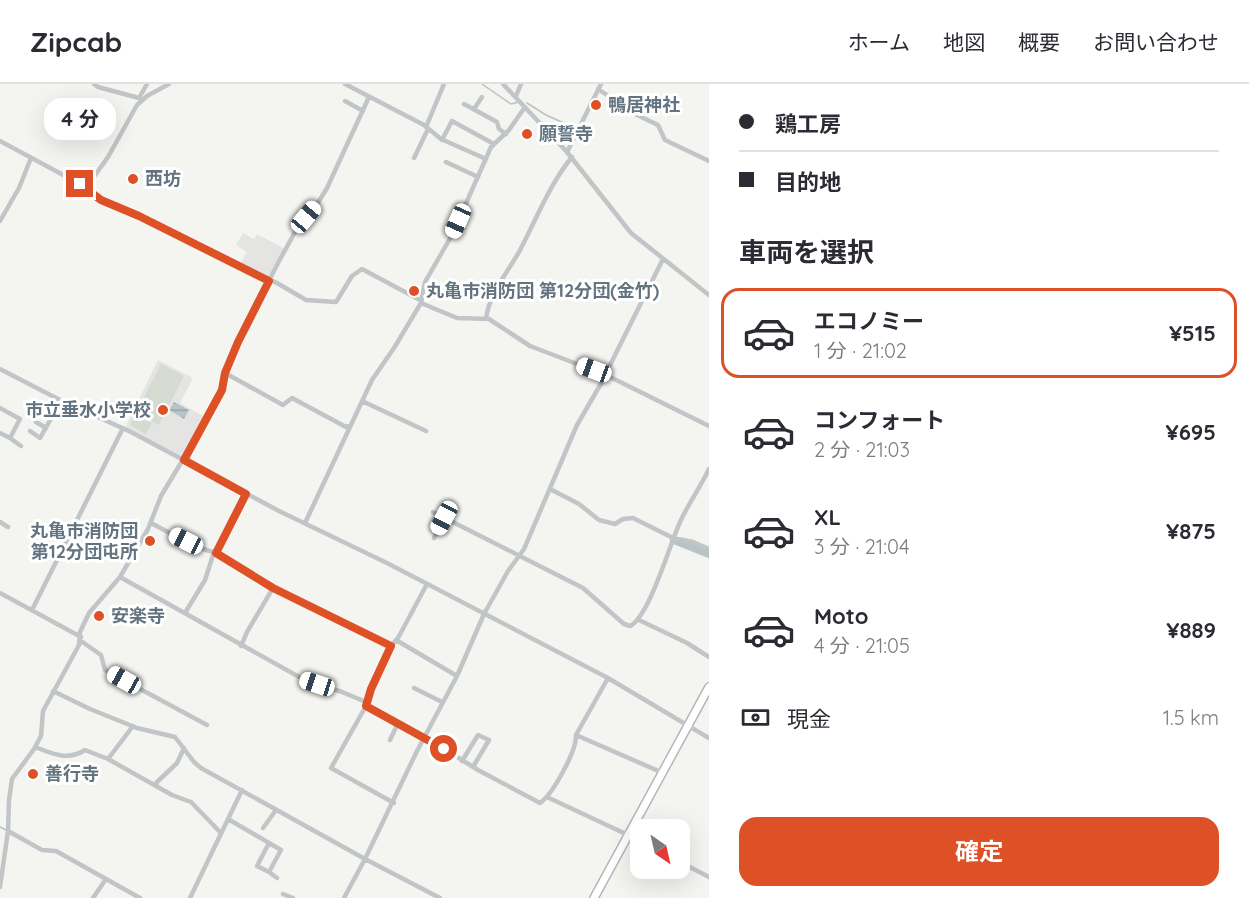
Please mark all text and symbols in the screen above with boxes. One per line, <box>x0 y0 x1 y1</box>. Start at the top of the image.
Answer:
text: Zipcab <box>30 24 122 59</box>
text: ホーム <box>848 29 910 55</box>
text: 地図 <box>943 29 985 55</box>
text: 概要 <box>1018 29 1060 55</box>
text: お問い合わせ <box>1093 29 1219 55</box>
place label: 鴨居神社 <box>608 93 680 116</box>
callout: 4 分 <box>44 97 116 139</box>
marker: 鴨居神社 <box>589 98 603 112</box>
text: 4 分 <box>61 106 99 131</box>
text: 鶏工房 <box>775 110 841 138</box>
place label: 願誓寺 <box>539 122 593 145</box>
marker: 願誓寺 <box>520 127 534 141</box>
place label: 西坊 <box>145 167 181 190</box>
text: 目的地 <box>775 168 841 196</box>
route end <box>66 170 93 197</box>
marker: 西坊 <box>126 172 140 186</box>
car <box>288 197 324 237</box>
car <box>442 201 474 241</box>
text: 車両を選択 <box>739 235 874 269</box>
place label: 丸亀市消防団 第12分団(金竹) <box>426 279 659 302</box>
marker: 丸亀市消防団 第12分団(金竹) <box>407 284 421 298</box>
icon: car <box>742 306 796 360</box>
text: エコノミー <box>814 307 924 335</box>
text: ¥515 <box>1169 319 1216 347</box>
text: 1 分 · 21:02 <box>814 338 907 363</box>
car <box>574 355 614 385</box>
place label: 市立垂水小学校 <box>25 398 151 421</box>
marker: 市立垂水小学校 <box>156 403 170 417</box>
icon: car <box>742 405 796 459</box>
text: コンフォート <box>814 406 945 434</box>
text: ¥695 <box>1166 418 1216 446</box>
text: 2 分 · 21:03 <box>814 437 910 462</box>
car <box>428 498 460 538</box>
text: XL <box>814 503 841 531</box>
icon: car <box>742 504 796 558</box>
text: ¥875 <box>1166 517 1216 545</box>
place label: 丸亀市消防団 第12分団屯所 <box>30 519 138 563</box>
car <box>166 525 206 557</box>
marker: 丸亀市消防団 第12分団屯所 <box>143 534 157 548</box>
text: 3 分 · 21:04 <box>814 534 909 559</box>
text: Moto <box>814 602 868 630</box>
icon: car <box>742 603 796 657</box>
place label: 安楽寺 <box>111 604 165 627</box>
marker: 安楽寺 <box>92 609 106 623</box>
text: ¥889 <box>1166 616 1216 644</box>
text: 4 分 · 21:05 <box>814 633 910 658</box>
car <box>104 663 144 697</box>
car <box>297 670 337 698</box>
icon: cash <box>739 701 772 734</box>
text: 現金 <box>787 705 831 733</box>
text: 1.5 km <box>1163 705 1219 730</box>
route start <box>430 735 457 762</box>
place label: 善行寺 <box>45 762 99 785</box>
marker: 善行寺 <box>26 767 40 781</box>
button: 確定 <box>739 817 1219 886</box>
north arrow <box>630 819 690 879</box>
map controls <box>630 819 690 879</box>

